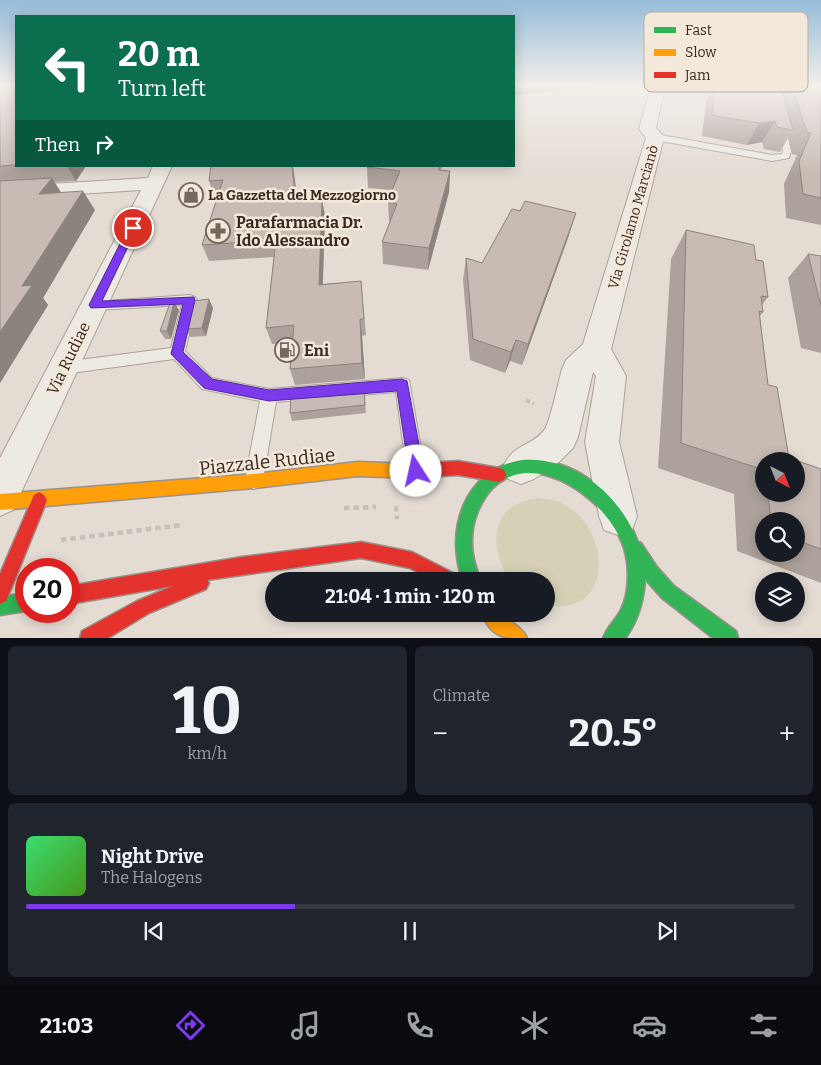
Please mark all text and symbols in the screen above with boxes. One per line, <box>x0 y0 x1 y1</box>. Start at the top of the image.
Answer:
legend <box>644 12 808 92</box>
text: Fast <box>685 22 712 39</box>
text: 20 m <box>118 33 200 75</box>
icon: left <box>35 35 100 100</box>
text: Slow <box>685 44 717 61</box>
text: Jam <box>684 67 711 84</box>
text: Turn left <box>118 75 206 102</box>
icon: right <box>90 130 118 158</box>
text: Then <box>35 133 80 156</box>
street label: Via Girolamo Marcianò <box>605 143 662 291</box>
shop icon: La Gazzetta del Mezzogiorno <box>178 182 204 208</box>
place label: La Gazzetta del Mezzogiorno <box>208 187 396 204</box>
pin <box>112 207 154 249</box>
place label: Parafarmacia Dr. Ido Alessandro <box>236 213 363 250</box>
icon: arrive <box>119 214 147 242</box>
pharmacy icon: Parafarmacia Dr. Ido Alessandro <box>205 218 231 244</box>
street label: Via Rudiae <box>43 319 94 398</box>
fuel station icon: Eni <box>274 337 300 363</box>
place label: Eni <box>304 341 329 360</box>
street label: Piazzale Rudiae <box>198 443 336 480</box>
position arrow <box>389 444 441 496</box>
north arrow <box>755 452 805 502</box>
map controls <box>755 452 805 622</box>
button: search <box>755 512 805 562</box>
speed limit sign: 20 <box>15 558 80 623</box>
button: layers <box>755 572 805 622</box>
text: 21:04 · 1 min · 120 m <box>325 585 495 608</box>
text: 10 <box>173 672 242 750</box>
text: Climate <box>433 686 490 705</box>
text: 20.5° <box>569 710 658 756</box>
text: − <box>433 717 448 750</box>
text: + <box>779 717 795 750</box>
text: km/h <box>187 744 227 763</box>
text: Night Drive <box>101 845 204 868</box>
text: The Halogens <box>101 868 202 887</box>
icon: previous <box>140 917 168 945</box>
icon: pause <box>396 917 424 945</box>
icon: next <box>653 917 681 945</box>
icon: directions <box>173 1008 208 1043</box>
icon: music <box>288 1008 323 1043</box>
icon: phone <box>402 1008 437 1043</box>
icon: climate <box>517 1008 552 1043</box>
icon: car <box>632 1008 667 1043</box>
icon: filters <box>746 1008 781 1043</box>
text: 21:03 <box>40 1012 93 1039</box>

